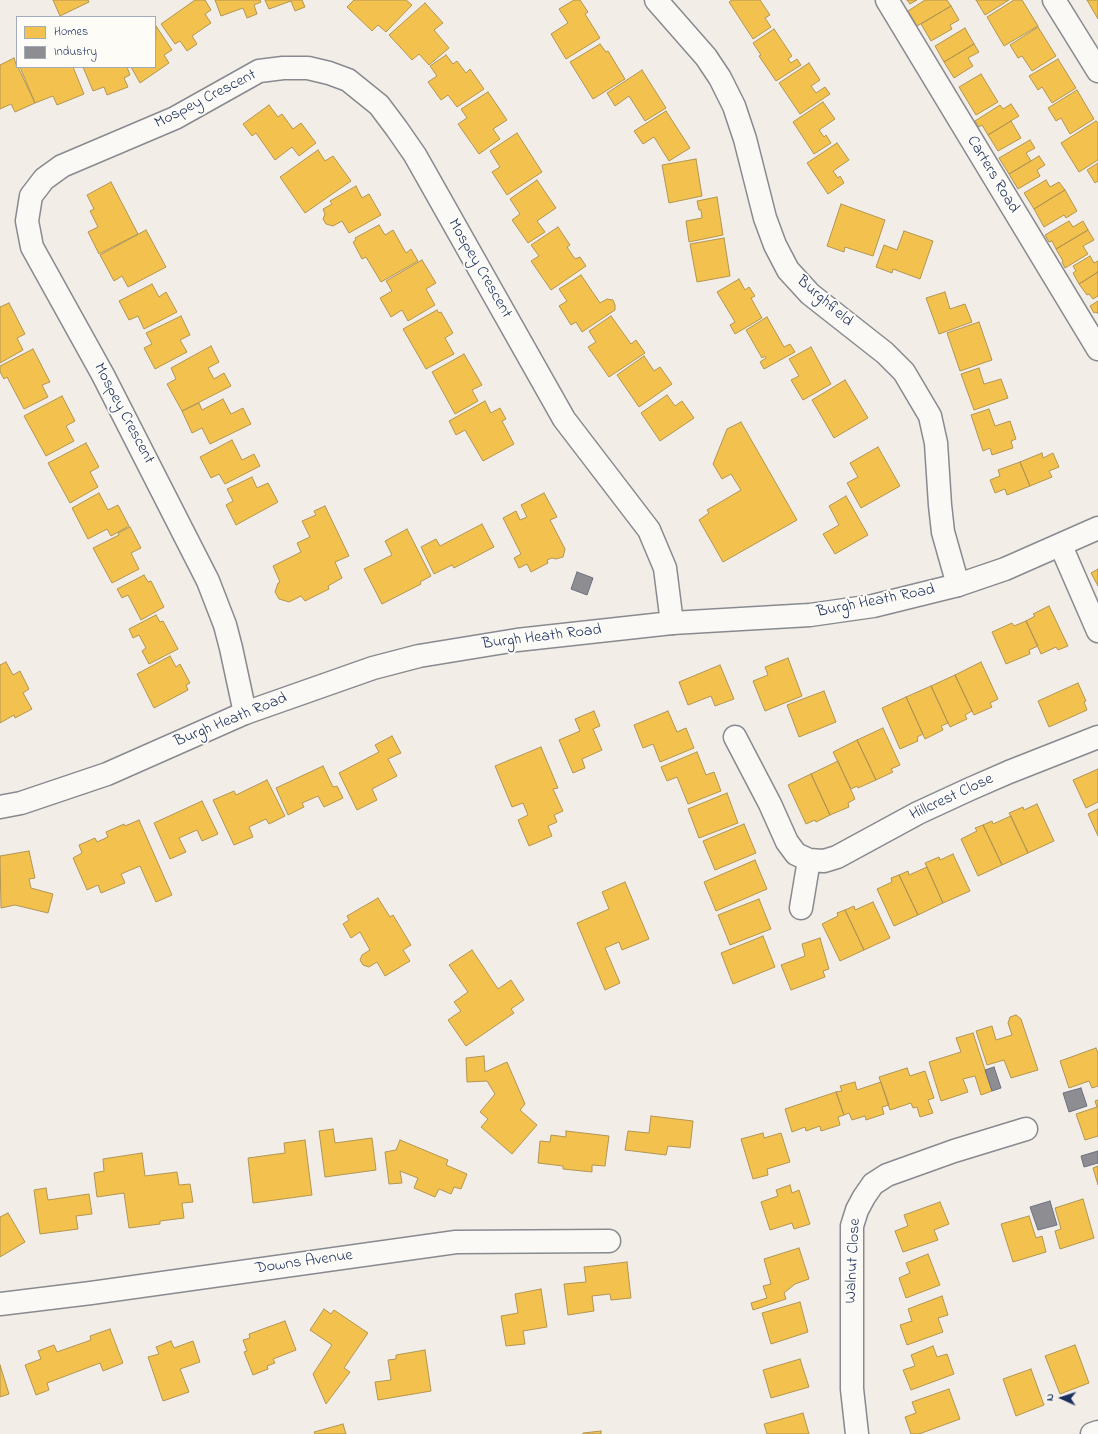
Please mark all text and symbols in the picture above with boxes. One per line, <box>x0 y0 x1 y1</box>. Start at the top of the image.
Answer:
legend <box>16 16 156 68</box>
text: Homes <box>54 23 88 41</box>
text: Industry <box>54 43 97 61</box>
street label: Mospey Crescent <box>152 66 260 134</box>
street label: Carters Road <box>961 133 1023 217</box>
street label: Mospey Crescent <box>443 216 515 322</box>
street label: Burghfield <box>792 272 856 332</box>
street label: Mospey Crescent <box>88 360 158 468</box>
street label: Burgh Heath Road <box>815 581 937 623</box>
street label: Burgh Heath Road <box>481 621 603 655</box>
street label: Burgh Heath Road <box>172 690 290 752</box>
street label: Hillcrest Close <box>907 770 997 826</box>
street label: Walnut Close <box>842 1218 866 1304</box>
street label: Downs Avenue <box>254 1247 354 1279</box>
north arrow <box>1042 1378 1082 1418</box>
text: N <box>1042 1393 1058 1402</box>

